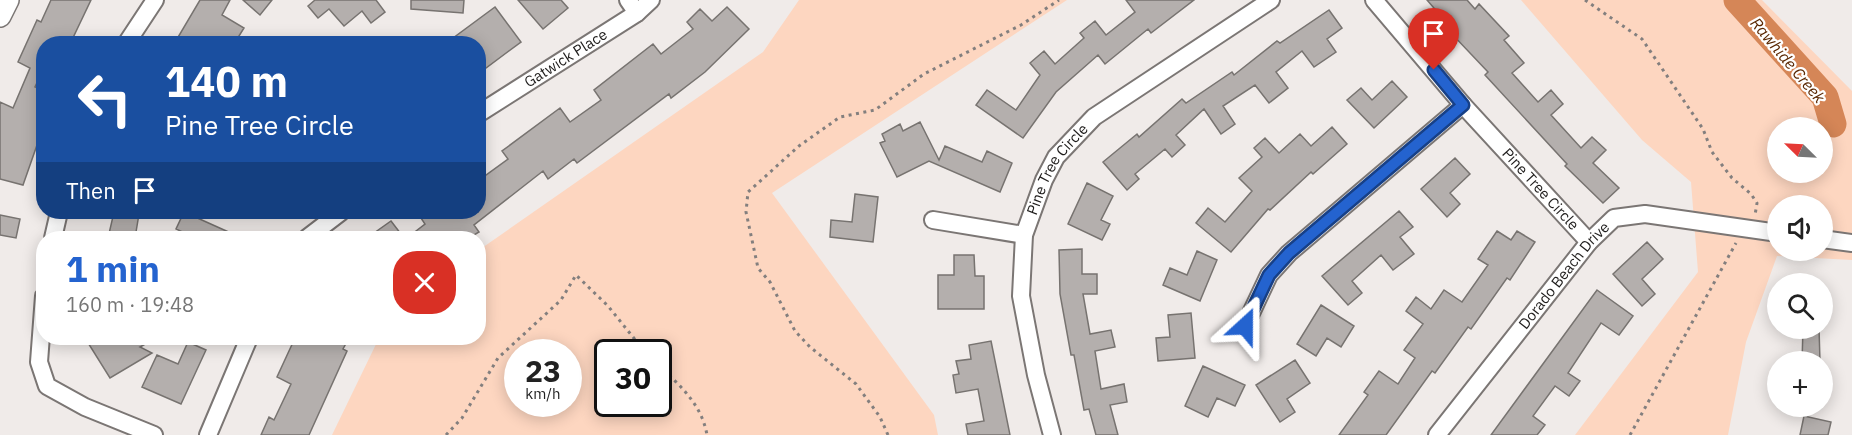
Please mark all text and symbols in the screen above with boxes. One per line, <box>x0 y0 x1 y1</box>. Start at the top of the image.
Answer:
pin <box>1408 8 1459 70</box>
water label: Rawhide Creek <box>1747 13 1830 107</box>
icon: arrive <box>1417 17 1450 50</box>
street label: Gatwick Place <box>520 24 611 91</box>
text: 140 m <box>165 54 288 109</box>
icon: left <box>66 60 144 138</box>
text: Pine Tree Circle <box>165 107 354 142</box>
north arrow <box>1767 117 1833 183</box>
map controls <box>1767 117 1833 417</box>
street label: Pine Tree Circle <box>1022 119 1092 217</box>
street label: Pine Tree Circle <box>1498 144 1583 234</box>
icon: arrive <box>128 174 161 207</box>
text: Then <box>66 176 116 205</box>
button: sound <box>1767 195 1833 261</box>
street label: Dorado Beach Drive <box>1514 218 1613 333</box>
text: 1 min <box>66 245 160 292</box>
button: close <box>393 251 456 314</box>
button: search <box>1767 273 1833 339</box>
text: 160 m · 19:48 <box>66 291 194 318</box>
position arrow <box>1213 294 1277 358</box>
speed limit sign: 30 <box>594 339 672 417</box>
text: 23 <box>525 351 561 390</box>
button: + <box>1767 351 1833 417</box>
text: km/h <box>525 384 561 403</box>

